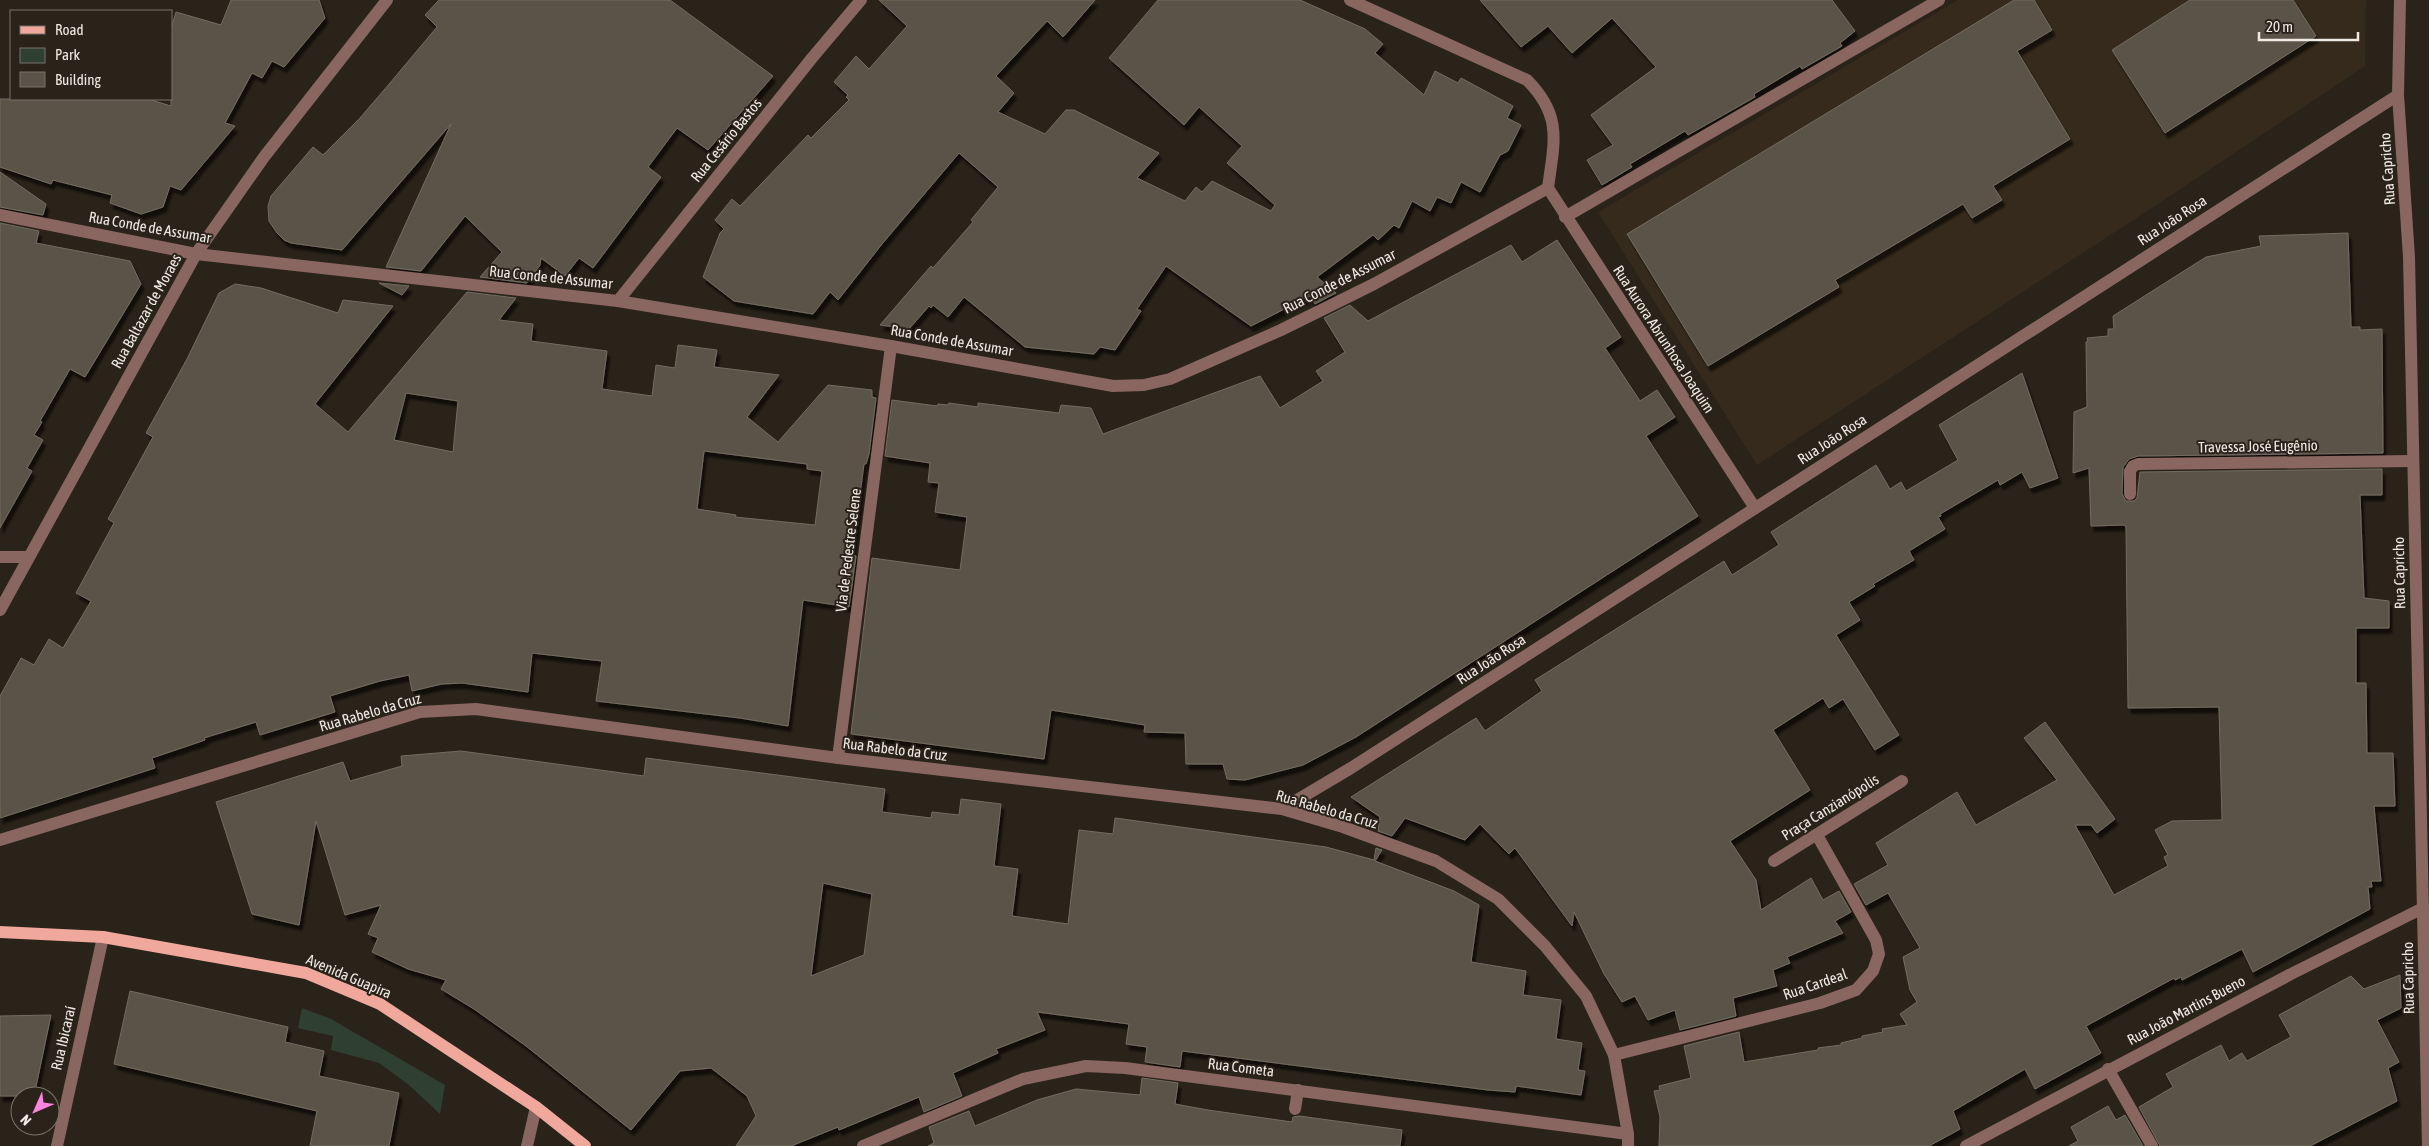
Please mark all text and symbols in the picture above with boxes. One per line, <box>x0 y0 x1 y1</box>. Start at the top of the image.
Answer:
legend <box>10 10 172 100</box>
scale bar <box>2259 10 2358 42</box>
text: 20 m <box>2266 18 2293 35</box>
text: Road <box>55 21 84 38</box>
text: Park <box>55 46 80 63</box>
text: Building <box>55 71 101 88</box>
street label: Rua Cesário Bastos <box>687 95 765 185</box>
street label: Rua Capricho <box>2376 132 2398 206</box>
street label: Rua João Rosa <box>2134 191 2210 249</box>
street label: Rua Conde de Assumar <box>87 208 213 246</box>
street label: Rua Conde de Assumar <box>1280 245 1399 317</box>
street label: Rua Baltazar de Moraes <box>107 251 185 371</box>
street label: Rua Conde de Assumar <box>488 262 614 292</box>
street label: Rua Aurora Abrunhosa Joaquim <box>1610 262 1718 416</box>
street label: Rua Conde de Assumar <box>889 321 1015 359</box>
street label: Rua João Rosa <box>1794 410 1870 468</box>
street label: Travessa José Eugênio <box>2198 436 2318 456</box>
street label: Via de Pedestre Selene <box>832 487 864 613</box>
street label: Rua Capricho <box>2390 537 2408 609</box>
street label: Rua João Rosa <box>1453 630 1529 688</box>
street label: Rua Rabelo da Cruz <box>317 689 423 735</box>
street label: Rua Rabelo da Cruz <box>842 734 949 764</box>
street label: Praça Canzianópolis <box>1778 770 1882 844</box>
street label: Rua Rabelo da Cruz <box>1274 786 1380 832</box>
street label: Rua Capricho <box>2399 942 2417 1014</box>
street label: Avenida Guapira <box>304 950 394 1002</box>
street label: Rua Cardeal <box>1781 965 1849 1003</box>
street label: Rua João Martins Bueno <box>2124 972 2248 1048</box>
street label: Rua Ibicaraí <box>47 1004 79 1072</box>
street label: Rua Cometa <box>1207 1055 1275 1079</box>
north arrow <box>10 1086 60 1136</box>
text: N <box>17 1112 34 1129</box>

